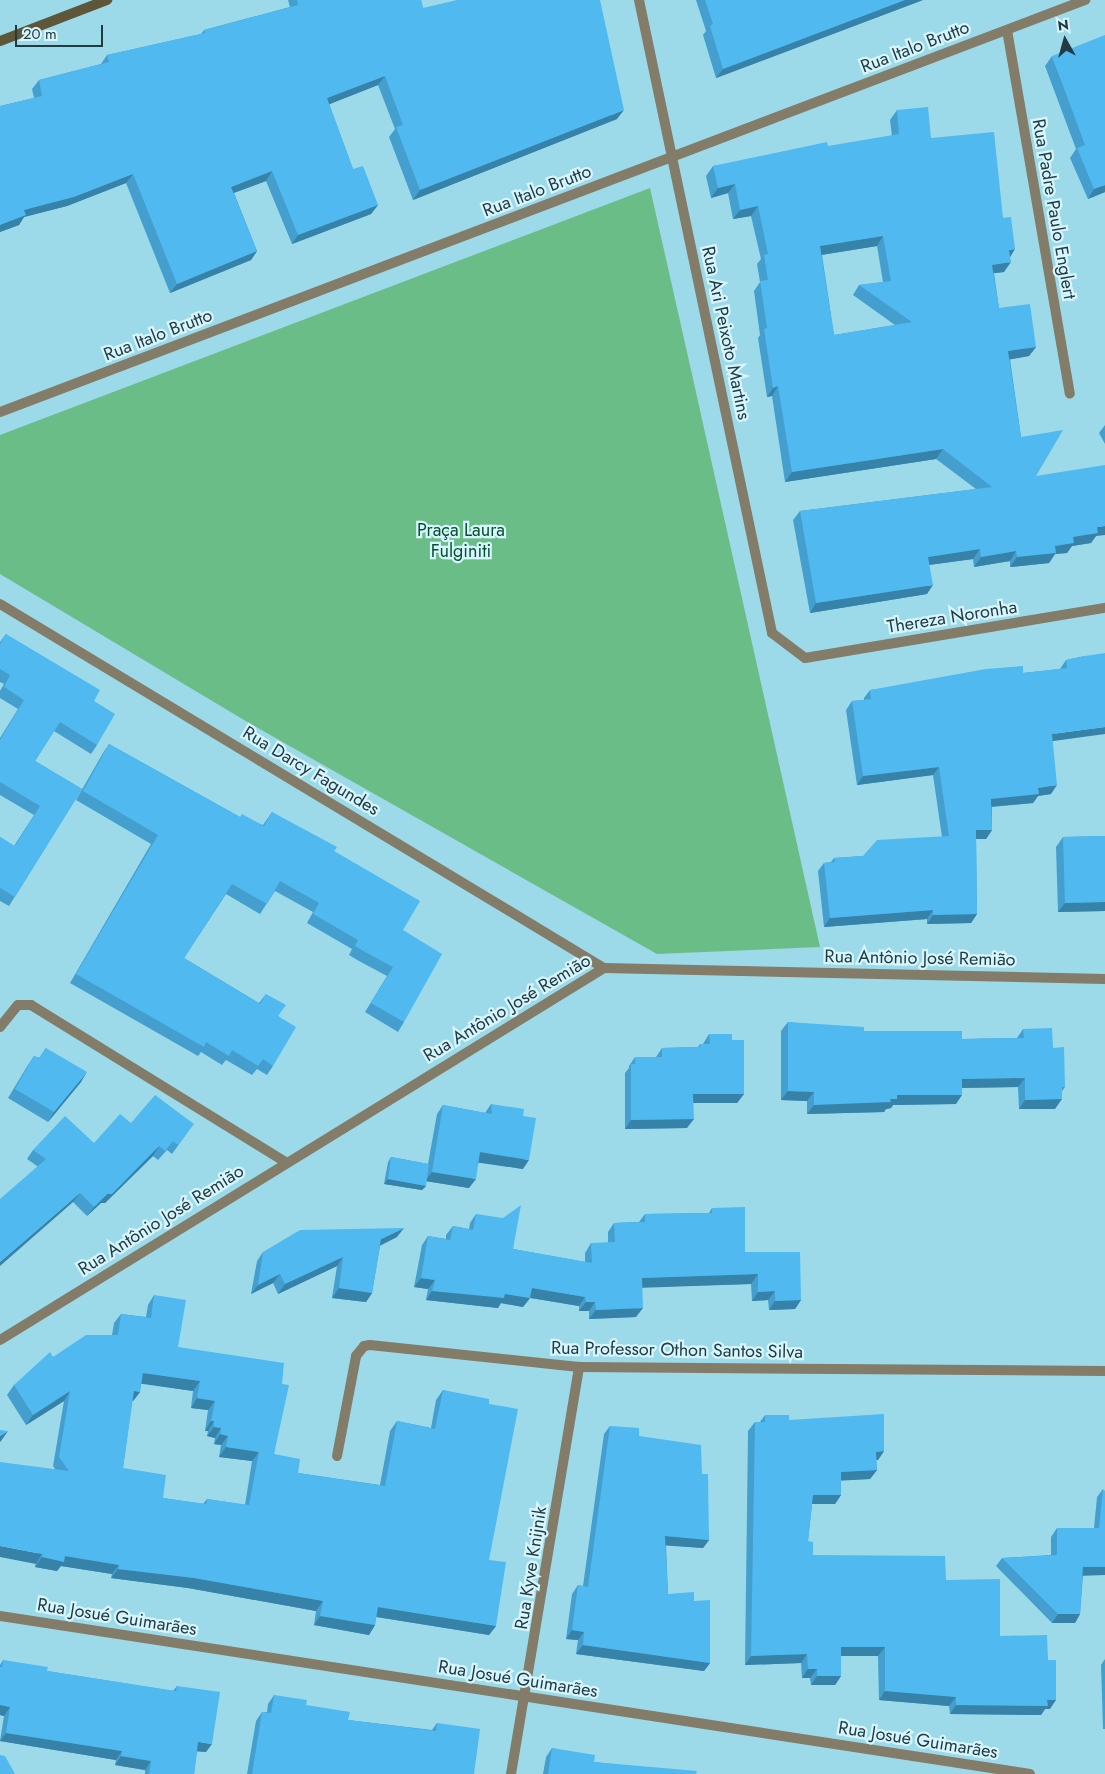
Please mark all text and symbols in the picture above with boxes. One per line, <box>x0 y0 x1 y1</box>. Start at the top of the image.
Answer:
scale bar <box>18 15 105 47</box>
north arrow <box>1040 15 1090 65</box>
text: N <box>1056 15 1070 36</box>
street label: Rua Italo Brutto <box>858 16 972 78</box>
text: 20 m <box>23 23 57 45</box>
street label: Rua Padre Paulo Englert <box>1027 117 1081 301</box>
street label: Rua Italo Brutto <box>480 160 594 222</box>
street label: Rua Ari Peixoto Martins <box>697 244 755 422</box>
street label: Rua Italo Brutto <box>101 304 215 366</box>
park label: Praça Laura Fulginiti <box>417 520 505 562</box>
street label: Thereza Noronha <box>885 596 1019 638</box>
street label: Rua Darcy Fagundes <box>239 722 383 820</box>
street label: Rua Antônio José Remião <box>824 946 1016 970</box>
street label: Rua Antônio José Remião <box>420 950 594 1066</box>
street label: Rua Antônio José Remião <box>74 1160 248 1280</box>
street label: Rua Professor Othon Santos Silva <box>551 1337 803 1363</box>
street label: Rua Kyve Knijnik <box>511 1505 551 1631</box>
street label: Rua Josué Guimarães <box>36 1594 198 1640</box>
street label: Rua Josué Guimarães <box>437 1656 599 1702</box>
street label: Rua Josué Guimarães <box>837 1717 999 1763</box>

